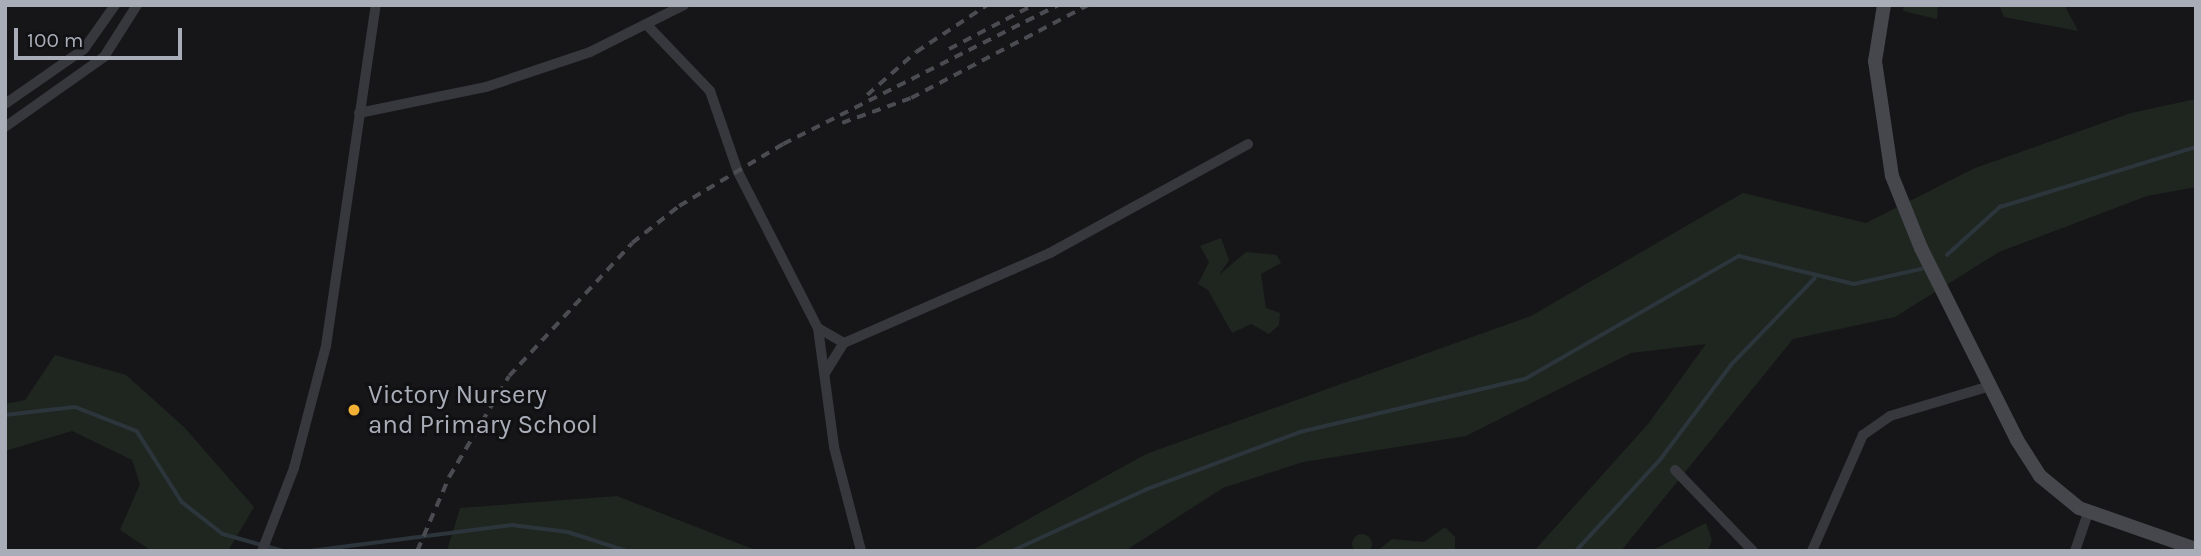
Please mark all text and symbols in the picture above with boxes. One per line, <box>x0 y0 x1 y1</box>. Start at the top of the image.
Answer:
scale bar <box>18 14 186 58</box>
text: 100 m <box>27 28 84 52</box>
place label: Victory Nursery and Primary School <box>368 379 598 440</box>
marker: Victory Nursery and Primary School <box>346 402 362 418</box>

